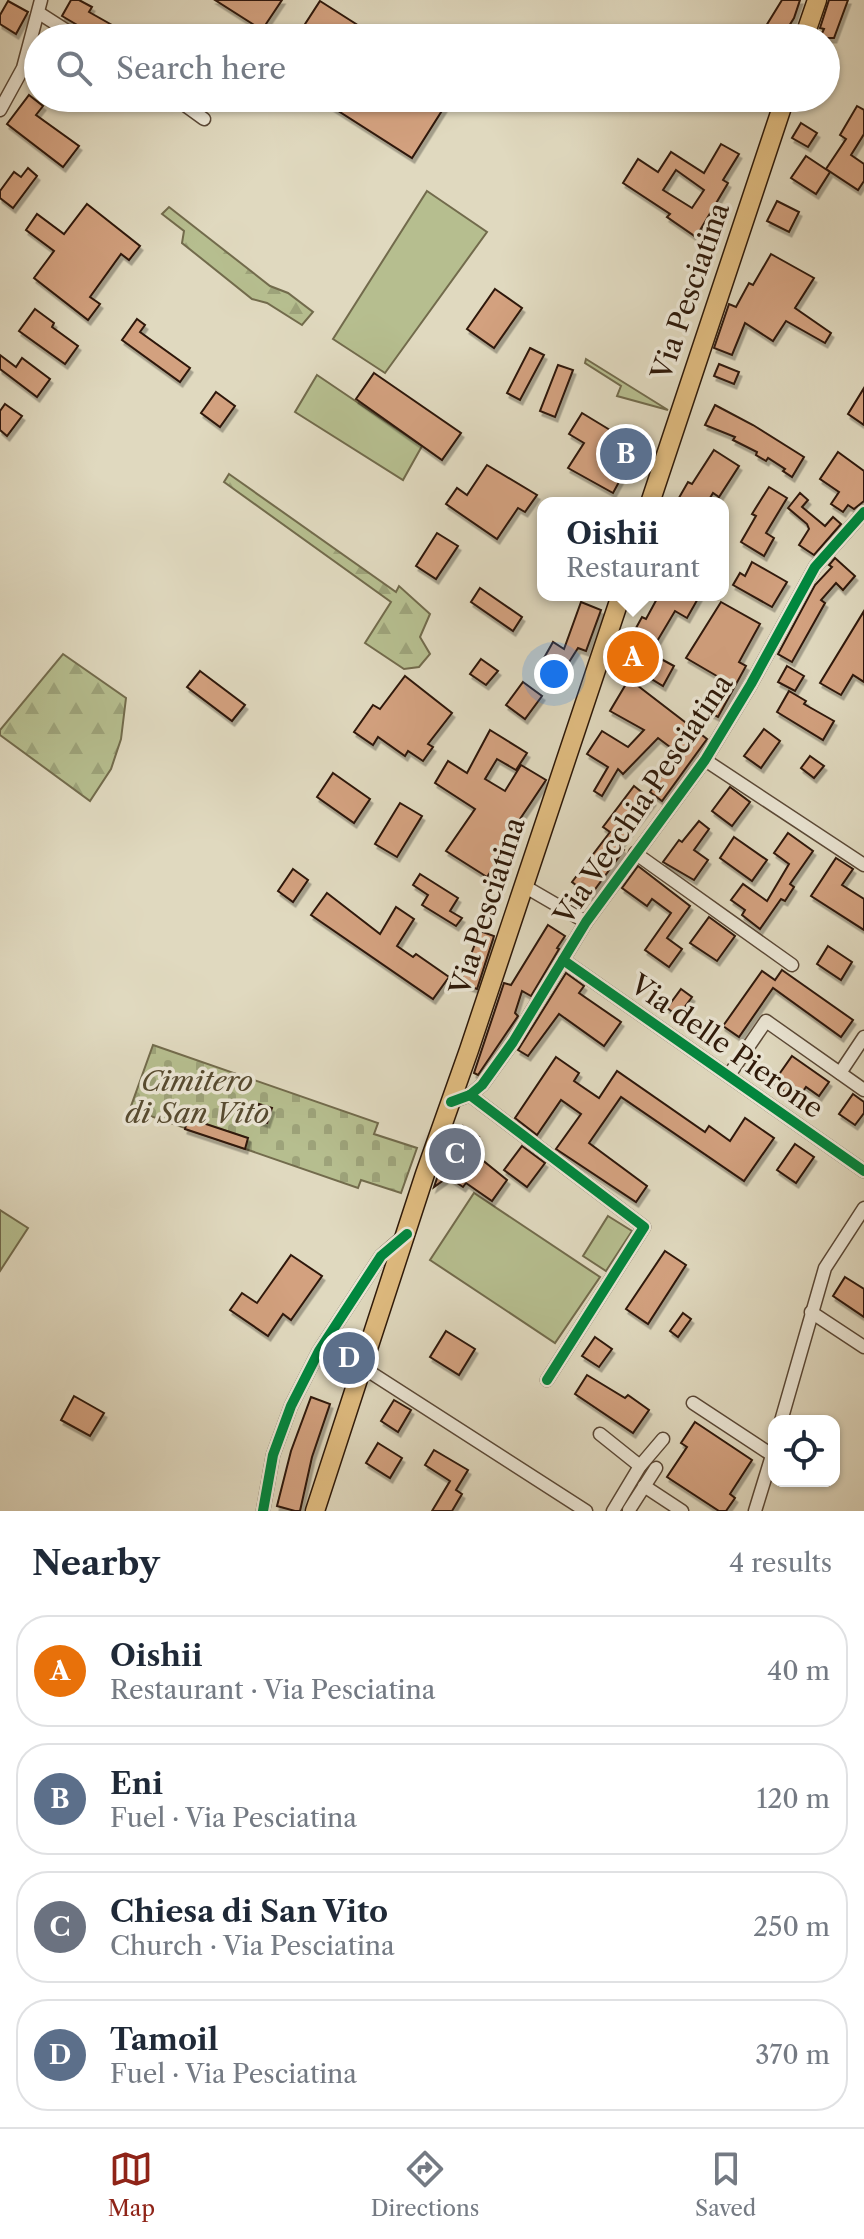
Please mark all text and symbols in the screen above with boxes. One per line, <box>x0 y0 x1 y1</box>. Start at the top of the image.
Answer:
search box <box>24 24 840 112</box>
icon: search <box>52 46 96 90</box>
text: Search here <box>116 50 286 87</box>
street label: Via Pesciatina <box>643 198 736 385</box>
pin: B <box>600 424 652 484</box>
popup <box>537 497 729 601</box>
text: Oishii <box>566 515 659 552</box>
text: Restaurant <box>566 552 700 584</box>
pin: A <box>607 627 659 687</box>
your location <box>534 654 574 694</box>
street label: Via Vecchia Pesciatina <box>546 667 740 931</box>
street label: Via Pesciatina <box>442 813 532 1000</box>
street label: Via delle Pierone <box>623 966 830 1125</box>
park label: Cimitero di San Vito <box>125 1064 269 1130</box>
pin: C <box>429 1124 481 1184</box>
pin: D <box>323 1328 375 1388</box>
map controls <box>768 1415 840 1487</box>
button: locate <box>768 1415 840 1487</box>
text: Nearby <box>32 1542 160 1584</box>
text: 4 results <box>729 1547 832 1579</box>
text: Oishii <box>110 1637 202 1674</box>
text: A <box>50 1655 70 1687</box>
text: 40 m <box>767 1655 830 1687</box>
text: Restaurant · Via Pesciatina <box>110 1674 435 1706</box>
text: Eni <box>110 1765 163 1802</box>
text: B <box>50 1783 70 1815</box>
text: 120 m <box>756 1783 830 1815</box>
text: Fuel · Via Pesciatina <box>110 1802 357 1834</box>
text: Chiesa di San Vito <box>110 1893 388 1930</box>
text: C <box>50 1911 70 1943</box>
text: 250 m <box>753 1911 830 1943</box>
text: Church · Via Pesciatina <box>110 1930 395 1962</box>
text: Tamoil <box>110 2021 218 2058</box>
text: D <box>49 2039 71 2071</box>
text: 370 m <box>755 2039 830 2071</box>
text: Fuel · Via Pesciatina <box>110 2058 357 2090</box>
tab: Map <box>108 2147 155 2222</box>
tab: Directions <box>371 2147 479 2222</box>
tab: Saved <box>695 2147 756 2222</box>

